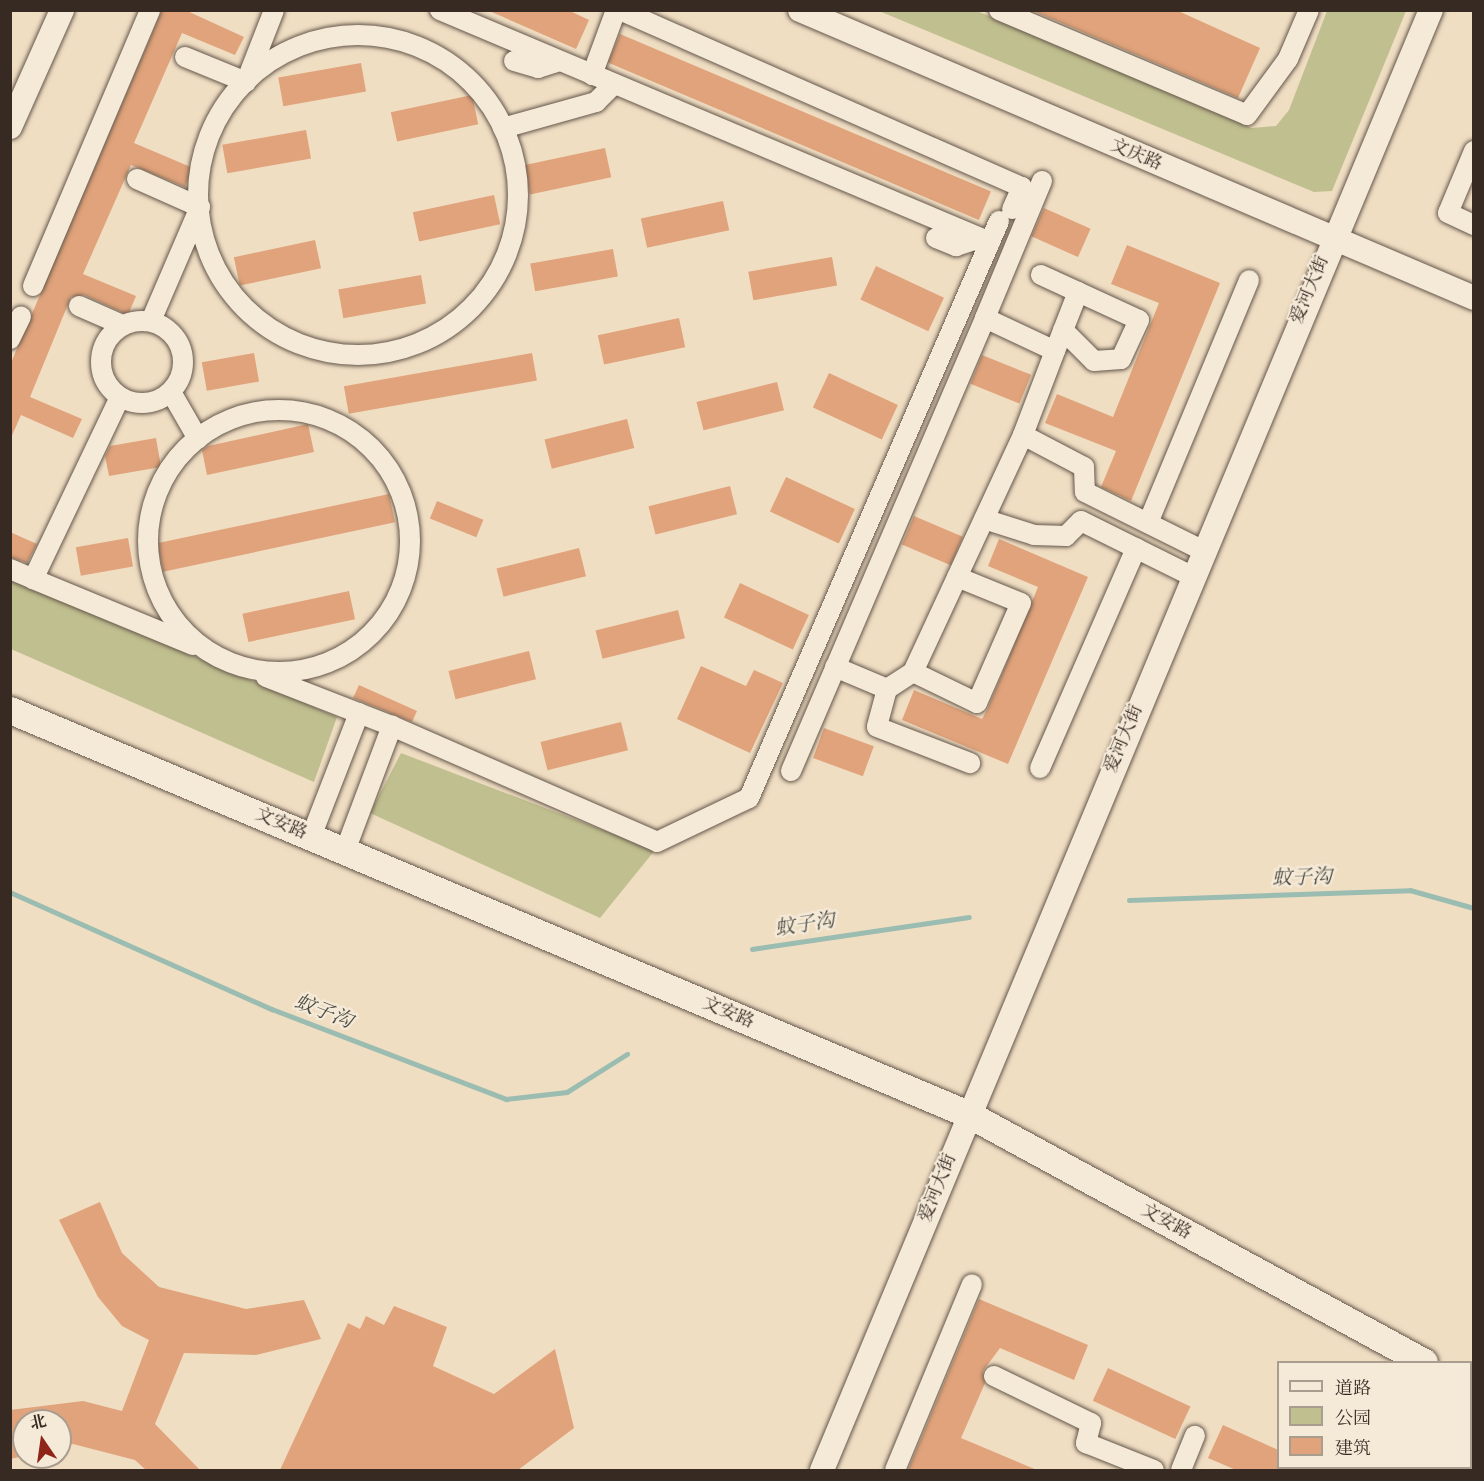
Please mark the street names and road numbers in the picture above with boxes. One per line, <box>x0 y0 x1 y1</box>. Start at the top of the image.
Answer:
street label: 文庆路 <box>1107 135 1165 175</box>
street label: 爱河大街 <box>1286 253 1334 327</box>
street label: 爱河大街 <box>1100 702 1148 776</box>
street label: 文安路 <box>252 804 310 844</box>
street label: 文安路 <box>699 993 757 1033</box>
street label: 爱河大街 <box>915 1151 961 1225</box>
street label: 文安路 <box>1137 1199 1195 1245</box>

